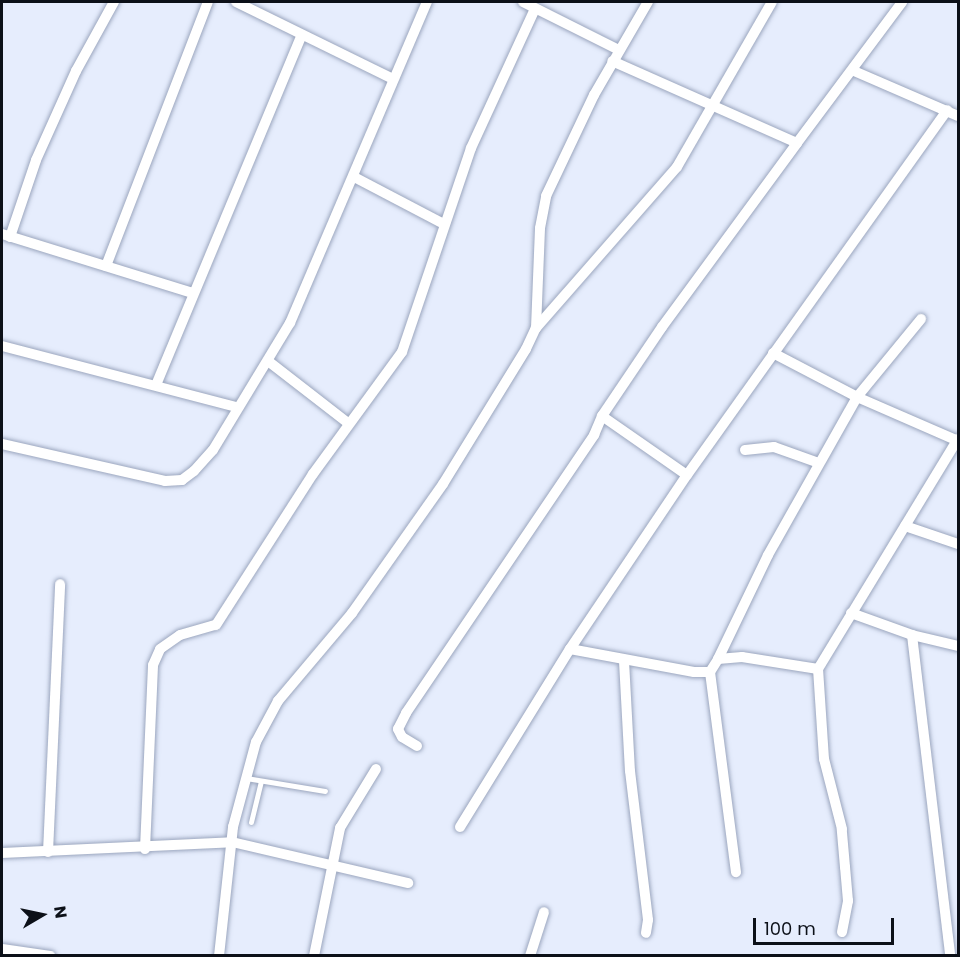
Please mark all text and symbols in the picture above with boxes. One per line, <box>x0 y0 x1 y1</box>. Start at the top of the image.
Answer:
north arrow <box>12 885 72 945</box>
text: N <box>48 904 73 920</box>
scale bar <box>756 906 897 944</box>
text: 100 m <box>764 916 816 941</box>

